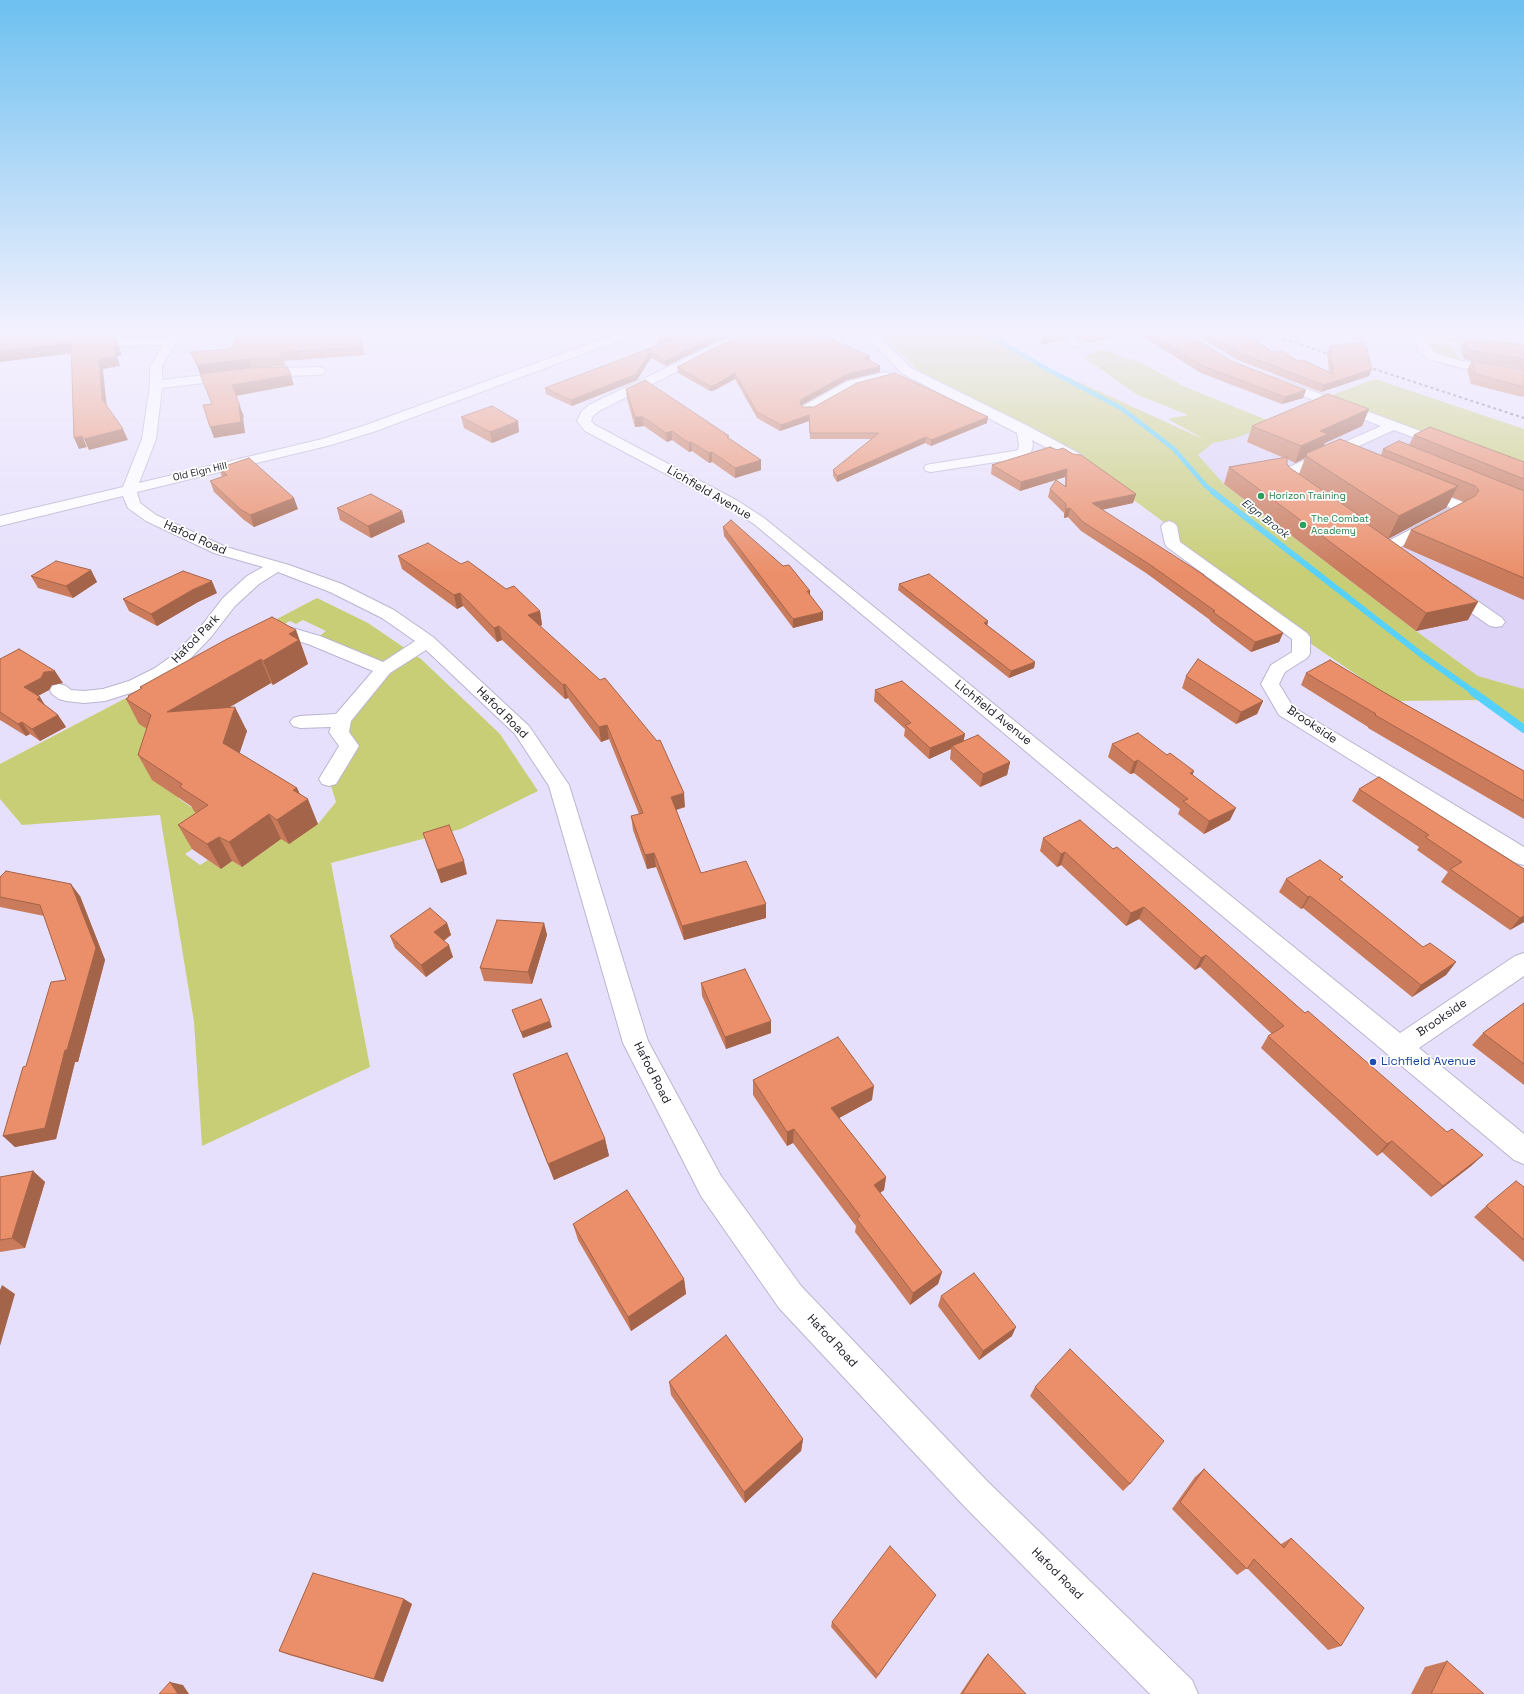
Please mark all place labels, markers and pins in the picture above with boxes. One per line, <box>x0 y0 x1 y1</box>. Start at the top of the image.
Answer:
place label: Horizon Training <box>1269 490 1346 502</box>
marker: Horizon Training <box>1256 491 1266 501</box>
place label: The Combat Academy <box>1311 513 1369 536</box>
marker: The Combat Academy <box>1298 520 1308 530</box>
place label: Lichfield Avenue <box>1381 1055 1476 1069</box>
marker: Lichfield Avenue <box>1368 1057 1378 1067</box>

